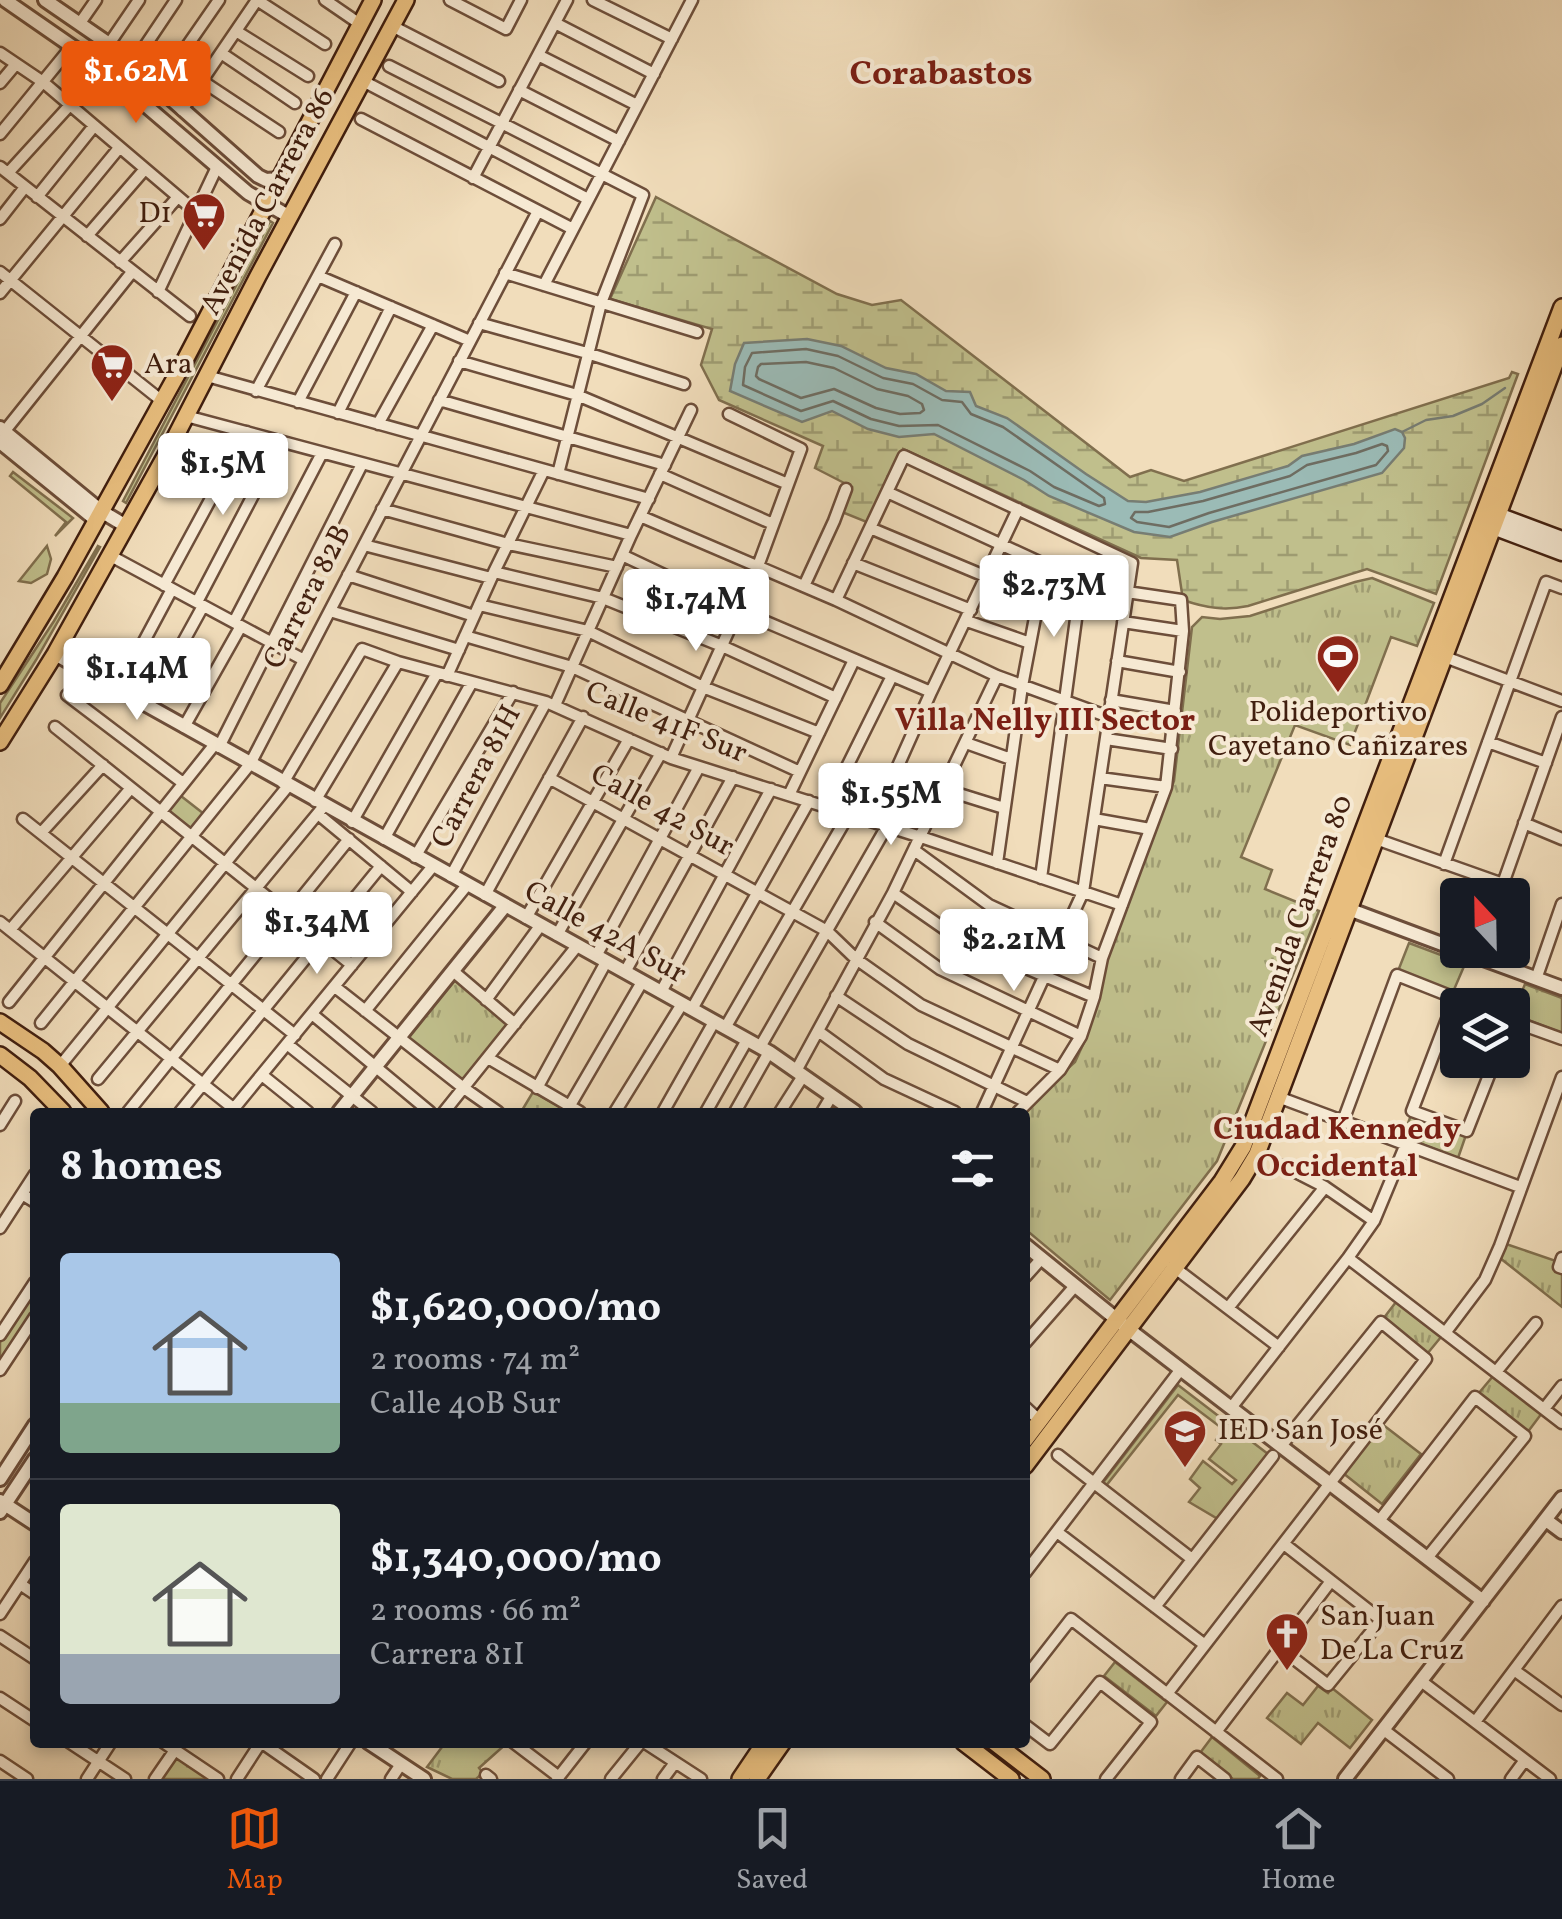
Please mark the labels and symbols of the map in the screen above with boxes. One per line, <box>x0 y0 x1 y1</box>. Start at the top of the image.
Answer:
pin: $1.62M <box>55 41 217 126</box>
district label: Corabastos <box>849 51 1033 99</box>
street label: Avenida Carrera 86 <box>190 81 346 323</box>
supermarket icon: D1 <box>181 191 227 252</box>
place label: D1 <box>138 193 172 235</box>
supermarket icon: Ara <box>89 342 135 403</box>
place label: Ara <box>144 344 193 386</box>
pin: $1.5M <box>153 433 293 518</box>
street label: Carrera 82B <box>254 517 362 677</box>
pin: $2.73M <box>973 555 1135 640</box>
pin: $1.74M <box>615 569 777 654</box>
sports icon: Polideportivo Cayetano Cañizares <box>1315 633 1361 694</box>
pin: $1.14M <box>56 638 218 723</box>
street label: Calle 41F Sur <box>579 671 753 775</box>
place label: Polideportivo Cayetano Cañizares <box>1208 692 1468 768</box>
street label: Carrera 81H <box>422 698 532 856</box>
district label: Villa Nelly III Sector <box>895 700 1195 744</box>
street label: Calle 42 Sur <box>582 754 742 868</box>
pin: $1.55M <box>810 763 972 848</box>
street label: Avenida Carrera 80 <box>1238 789 1364 1043</box>
street label: Calle 42A Sur <box>516 871 694 995</box>
north arrow <box>1440 878 1530 968</box>
pin: $1.34M <box>236 892 398 977</box>
pin: $2.21M <box>933 909 1095 994</box>
district label: Ciudad Kennedy Occidental <box>1213 1109 1461 1190</box>
school or university icon: IED San José <box>1162 1408 1208 1469</box>
place label: IED San José <box>1218 1410 1383 1452</box>
place label: San Juan De La Cruz <box>1320 1596 1464 1672</box>
church icon: San Juan De La Cruz <box>1264 1611 1310 1672</box>

